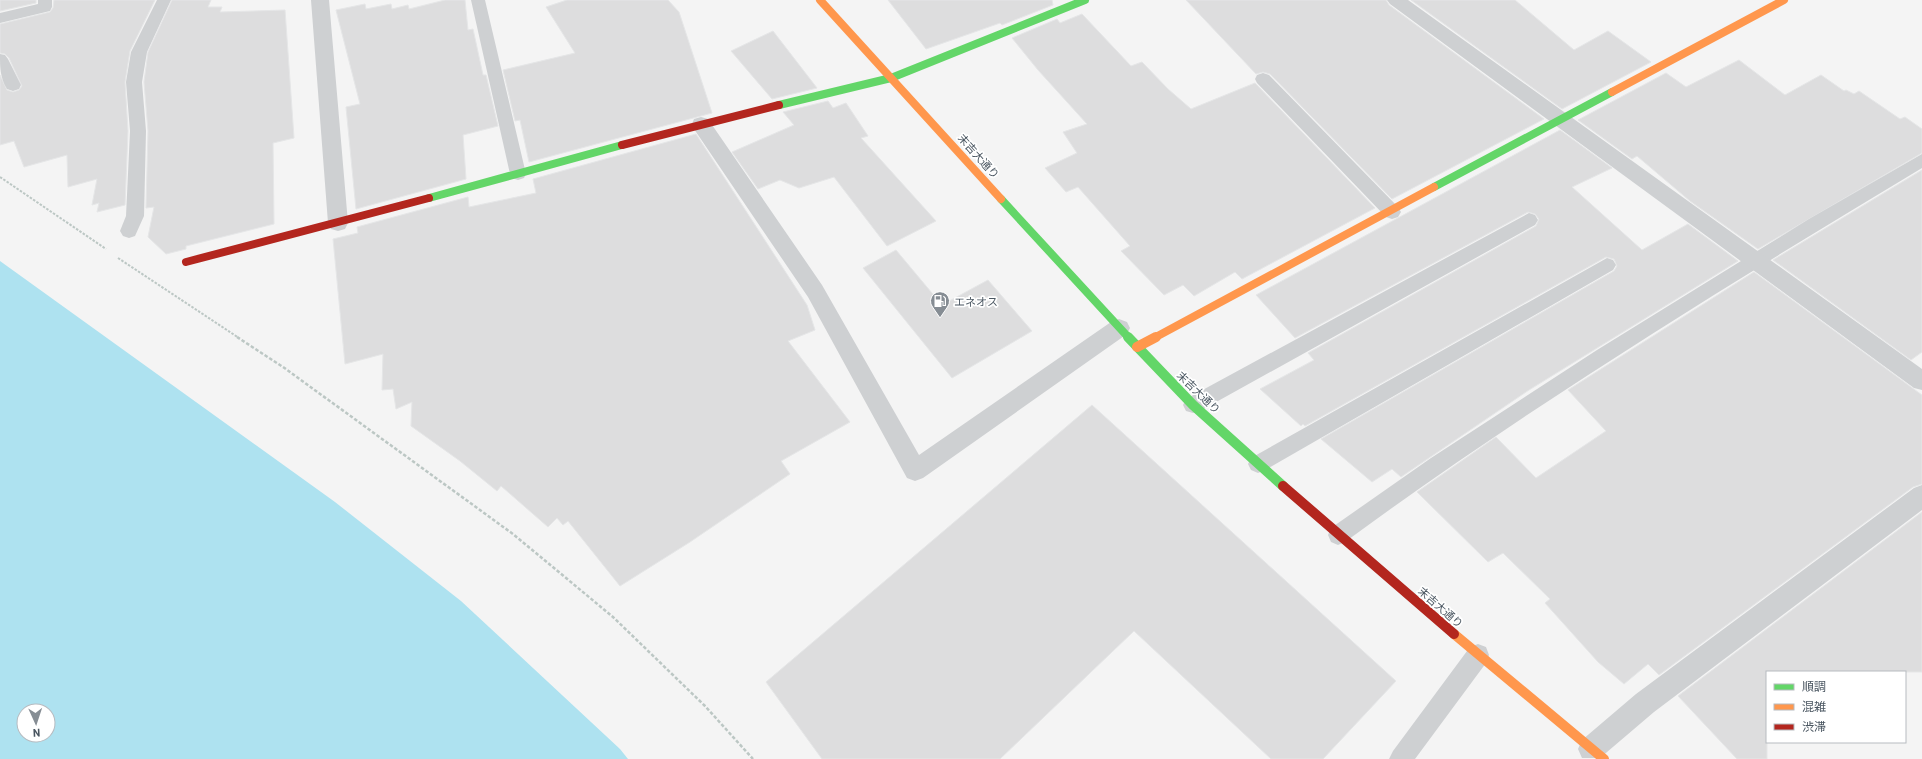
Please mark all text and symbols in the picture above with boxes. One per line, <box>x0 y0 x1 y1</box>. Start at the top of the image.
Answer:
street label: 末吉大通り <box>956 131 1002 181</box>
fuel station icon: エネオス <box>929 290 951 318</box>
place label: エネオス <box>954 295 998 308</box>
street label: 末吉大通り <box>1175 368 1223 416</box>
street label: 末吉大通り <box>1416 584 1466 630</box>
legend <box>1766 671 1906 743</box>
text: 順調 <box>1802 679 1826 693</box>
text: 混雑 <box>1802 699 1826 713</box>
north arrow <box>16 703 56 743</box>
text: 渋滞 <box>1802 719 1826 733</box>
text: N <box>33 727 41 740</box>

